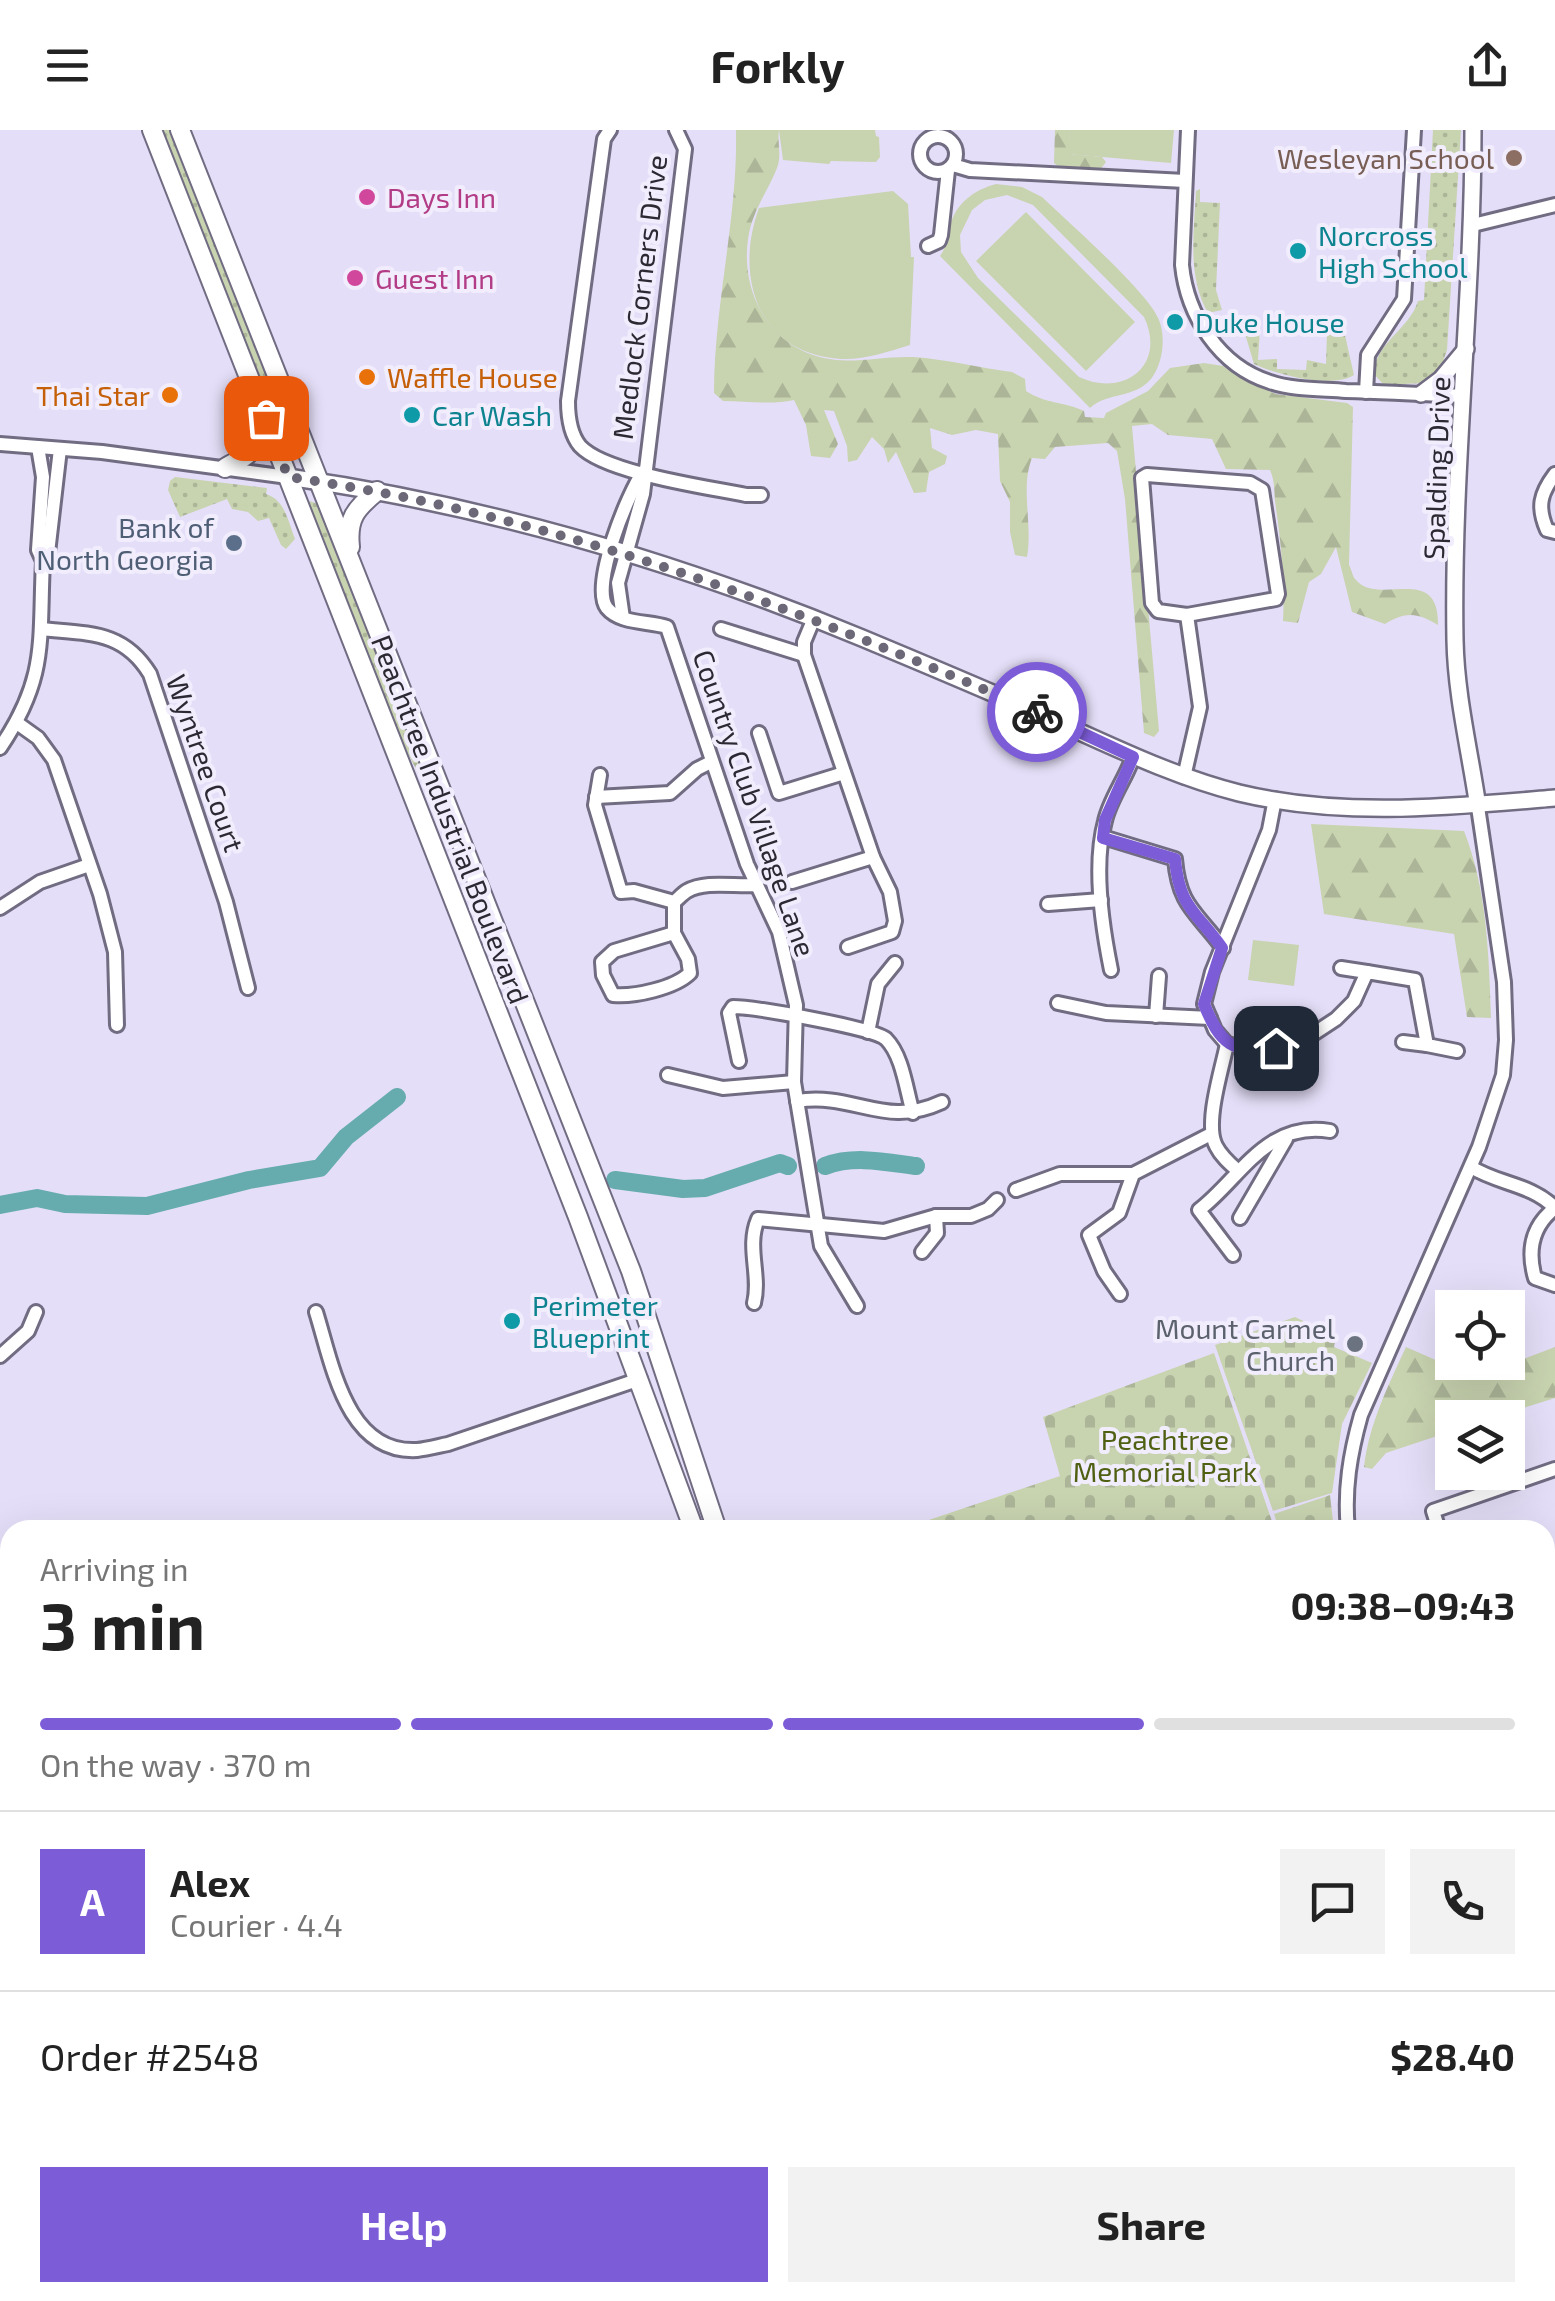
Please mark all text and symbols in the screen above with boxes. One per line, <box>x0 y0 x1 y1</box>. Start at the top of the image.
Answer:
icon: menu <box>40 38 95 93</box>
text: Forkly <box>710 38 845 92</box>
icon: share <box>1460 38 1515 93</box>
place label: Wesleyan School <box>1277 141 1495 175</box>
marker: Wesleyan School <box>1503 147 1525 169</box>
street label: Medlock Corners Drive <box>605 153 673 441</box>
place label: Days Inn <box>387 180 496 214</box>
marker: Days Inn <box>356 186 378 208</box>
place label: Norcross High School <box>1318 218 1468 284</box>
marker: Norcross High School <box>1287 240 1309 262</box>
place label: Guest Inn <box>375 261 495 295</box>
marker: Guest Inn <box>344 267 366 289</box>
place label: Duke House <box>1195 305 1345 339</box>
marker: Duke House <box>1164 311 1186 333</box>
place label: Waffle House <box>387 360 558 394</box>
marker: Waffle House <box>356 366 378 388</box>
pin <box>224 376 309 461</box>
street label: Spalding Drive <box>1416 376 1456 560</box>
place label: Thai Star <box>36 378 150 412</box>
marker: Thai Star <box>159 384 181 406</box>
icon: bag <box>239 391 294 446</box>
place label: Car Wash <box>432 398 552 432</box>
marker: Car Wash <box>401 404 423 426</box>
place label: Bank of North Georgia <box>36 510 215 576</box>
marker: Bank of North Georgia <box>223 532 245 554</box>
street label: Peachtree Industrial Boulevard <box>365 630 537 1008</box>
street label: Country Club Village Lane <box>686 645 824 961</box>
courier <box>987 662 1087 762</box>
street label: Wyntree Court <box>160 670 252 856</box>
icon: bike <box>1010 685 1065 740</box>
pin <box>1234 1006 1319 1091</box>
icon: home <box>1249 1021 1304 1076</box>
place label: Perimeter Blueprint <box>532 1288 658 1354</box>
map controls <box>1435 1290 1525 1490</box>
button: locate <box>1435 1290 1525 1380</box>
marker: Perimeter Blueprint <box>501 1310 523 1332</box>
place label: Mount Carmel Church <box>1155 1311 1336 1377</box>
marker: Mount Carmel Church <box>1344 1333 1366 1355</box>
button: layers <box>1435 1400 1525 1490</box>
park label: Peachtree Memorial Park <box>1073 1422 1257 1488</box>
text: Arriving in <box>40 1549 189 1587</box>
text: 09:38–09:43 <box>1290 1582 1515 1628</box>
text: 3 min <box>40 1585 205 1663</box>
text: On the way · 370 m <box>40 1745 312 1783</box>
button: chat <box>1280 1849 1385 1954</box>
button: phone <box>1410 1849 1515 1954</box>
text: Alex <box>170 1859 250 1905</box>
text: A <box>80 1878 105 1924</box>
text: Courier · 4.4 <box>170 1905 343 1943</box>
text: Order #2548 <box>40 2033 260 2079</box>
text: $28.40 <box>1390 2033 1515 2079</box>
button: Help <box>40 2167 768 2282</box>
button: Share <box>788 2167 1515 2282</box>

